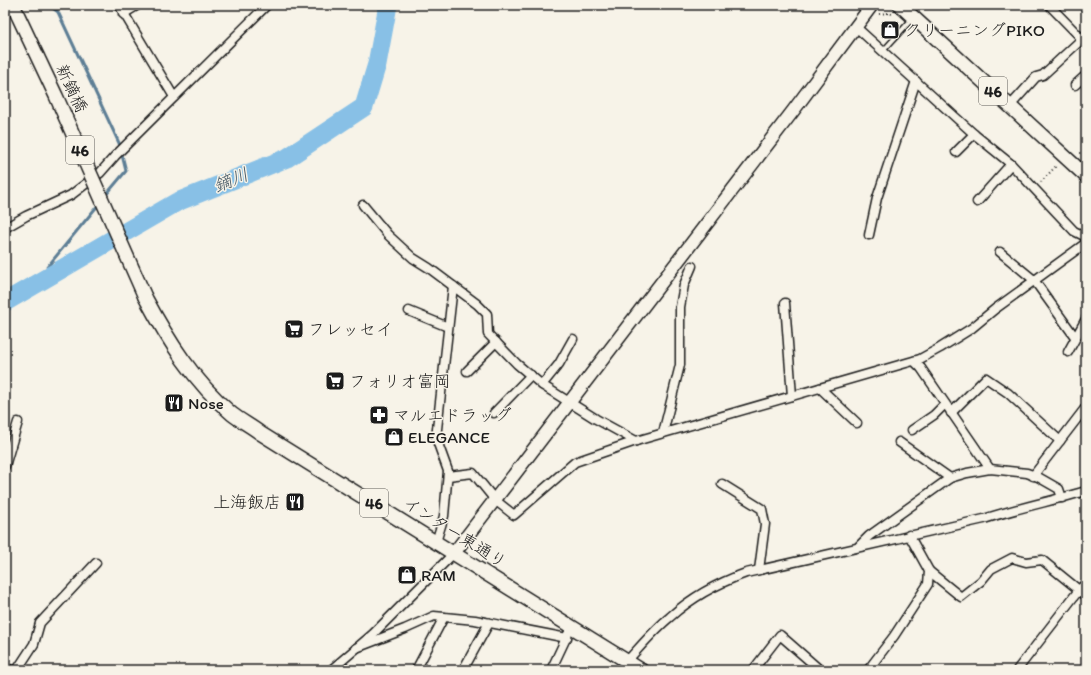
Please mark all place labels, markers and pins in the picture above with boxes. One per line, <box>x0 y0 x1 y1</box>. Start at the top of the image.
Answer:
shop icon: クリーニングPIKO <box>879 19 901 41</box>
place label: クリーニングPIKO <box>904 20 1045 40</box>
supermarket icon: フレッセイ <box>283 318 305 340</box>
place label: フレッセイ <box>308 319 393 339</box>
supermarket icon: フォリオ富岡 <box>324 370 346 392</box>
place label: フォリオ富岡 <box>349 371 451 391</box>
restaurant icon: Nose <box>163 392 185 414</box>
place label: Nose <box>188 393 224 413</box>
pharmacy icon: マルエドラッグ <box>368 404 390 426</box>
place label: マルエドラッグ <box>393 405 512 425</box>
shop icon: ELEGANCE <box>383 426 405 448</box>
place label: ELEGANCE <box>408 427 490 447</box>
restaurant icon: 上海飯店 <box>284 491 306 513</box>
place label: 上海飯店 <box>213 492 281 512</box>
shop icon: RAM <box>396 564 418 586</box>
place label: RAM <box>421 565 456 585</box>

